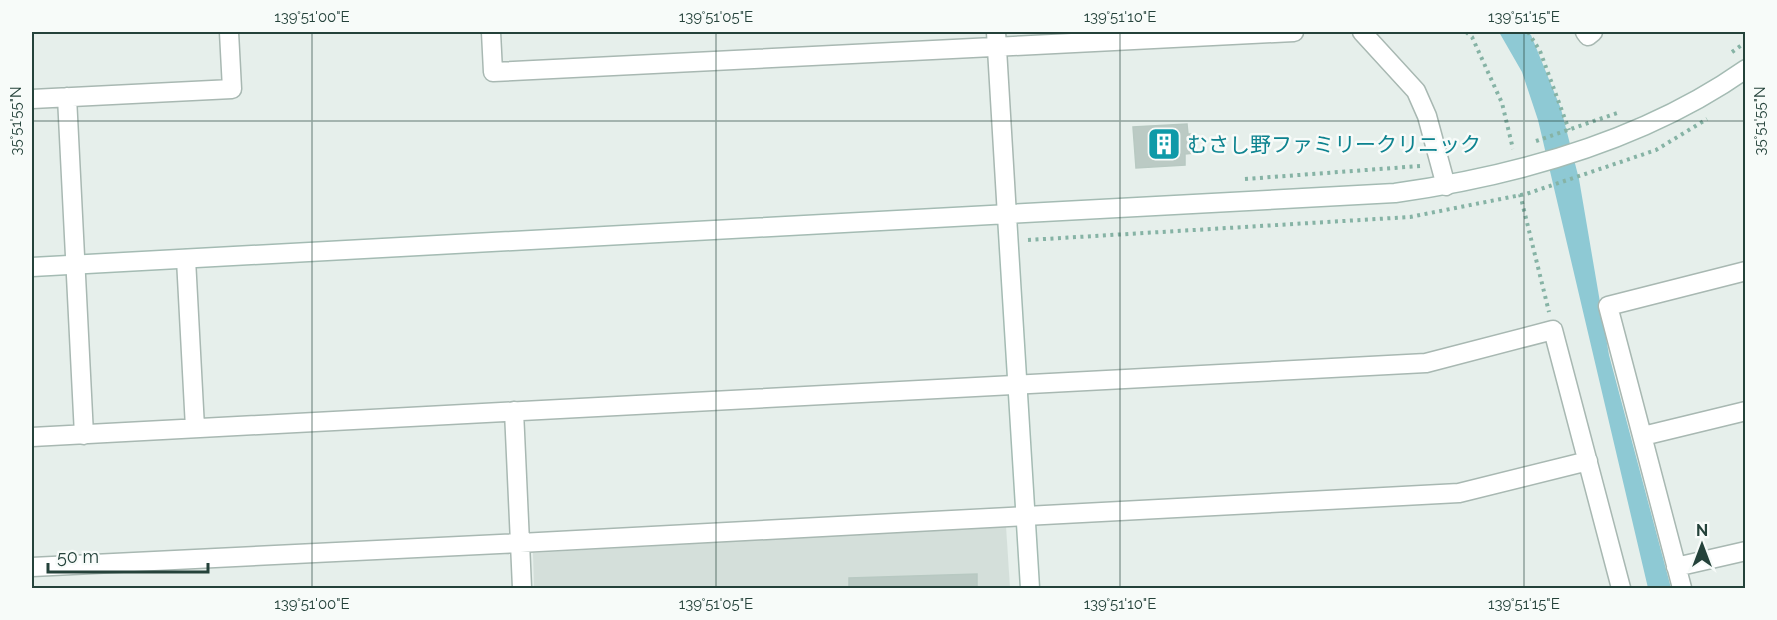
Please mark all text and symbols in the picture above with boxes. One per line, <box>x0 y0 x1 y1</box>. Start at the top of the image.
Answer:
text: 139°51'00"E <box>274 8 350 26</box>
text: 139°51'05"E <box>679 8 753 26</box>
text: 139°51'10"E <box>1084 8 1156 26</box>
text: 139°51'15"E <box>1488 8 1560 26</box>
text: 35°51'55"N <box>7 86 25 156</box>
text: 35°51'55"N <box>1751 86 1769 156</box>
building icon: むさし野ファミリークリニック <box>1146 126 1182 162</box>
place label: むさし野ファミリークリニック <box>1187 132 1481 157</box>
north arrow <box>1672 515 1732 575</box>
text: N <box>1696 521 1708 540</box>
scale bar <box>48 536 208 574</box>
text: 50 m <box>57 546 99 567</box>
text: 139°51'00"E <box>274 595 350 613</box>
text: 139°51'05"E <box>679 595 753 613</box>
text: 139°51'10"E <box>1084 595 1156 613</box>
text: 139°51'15"E <box>1488 595 1560 613</box>

